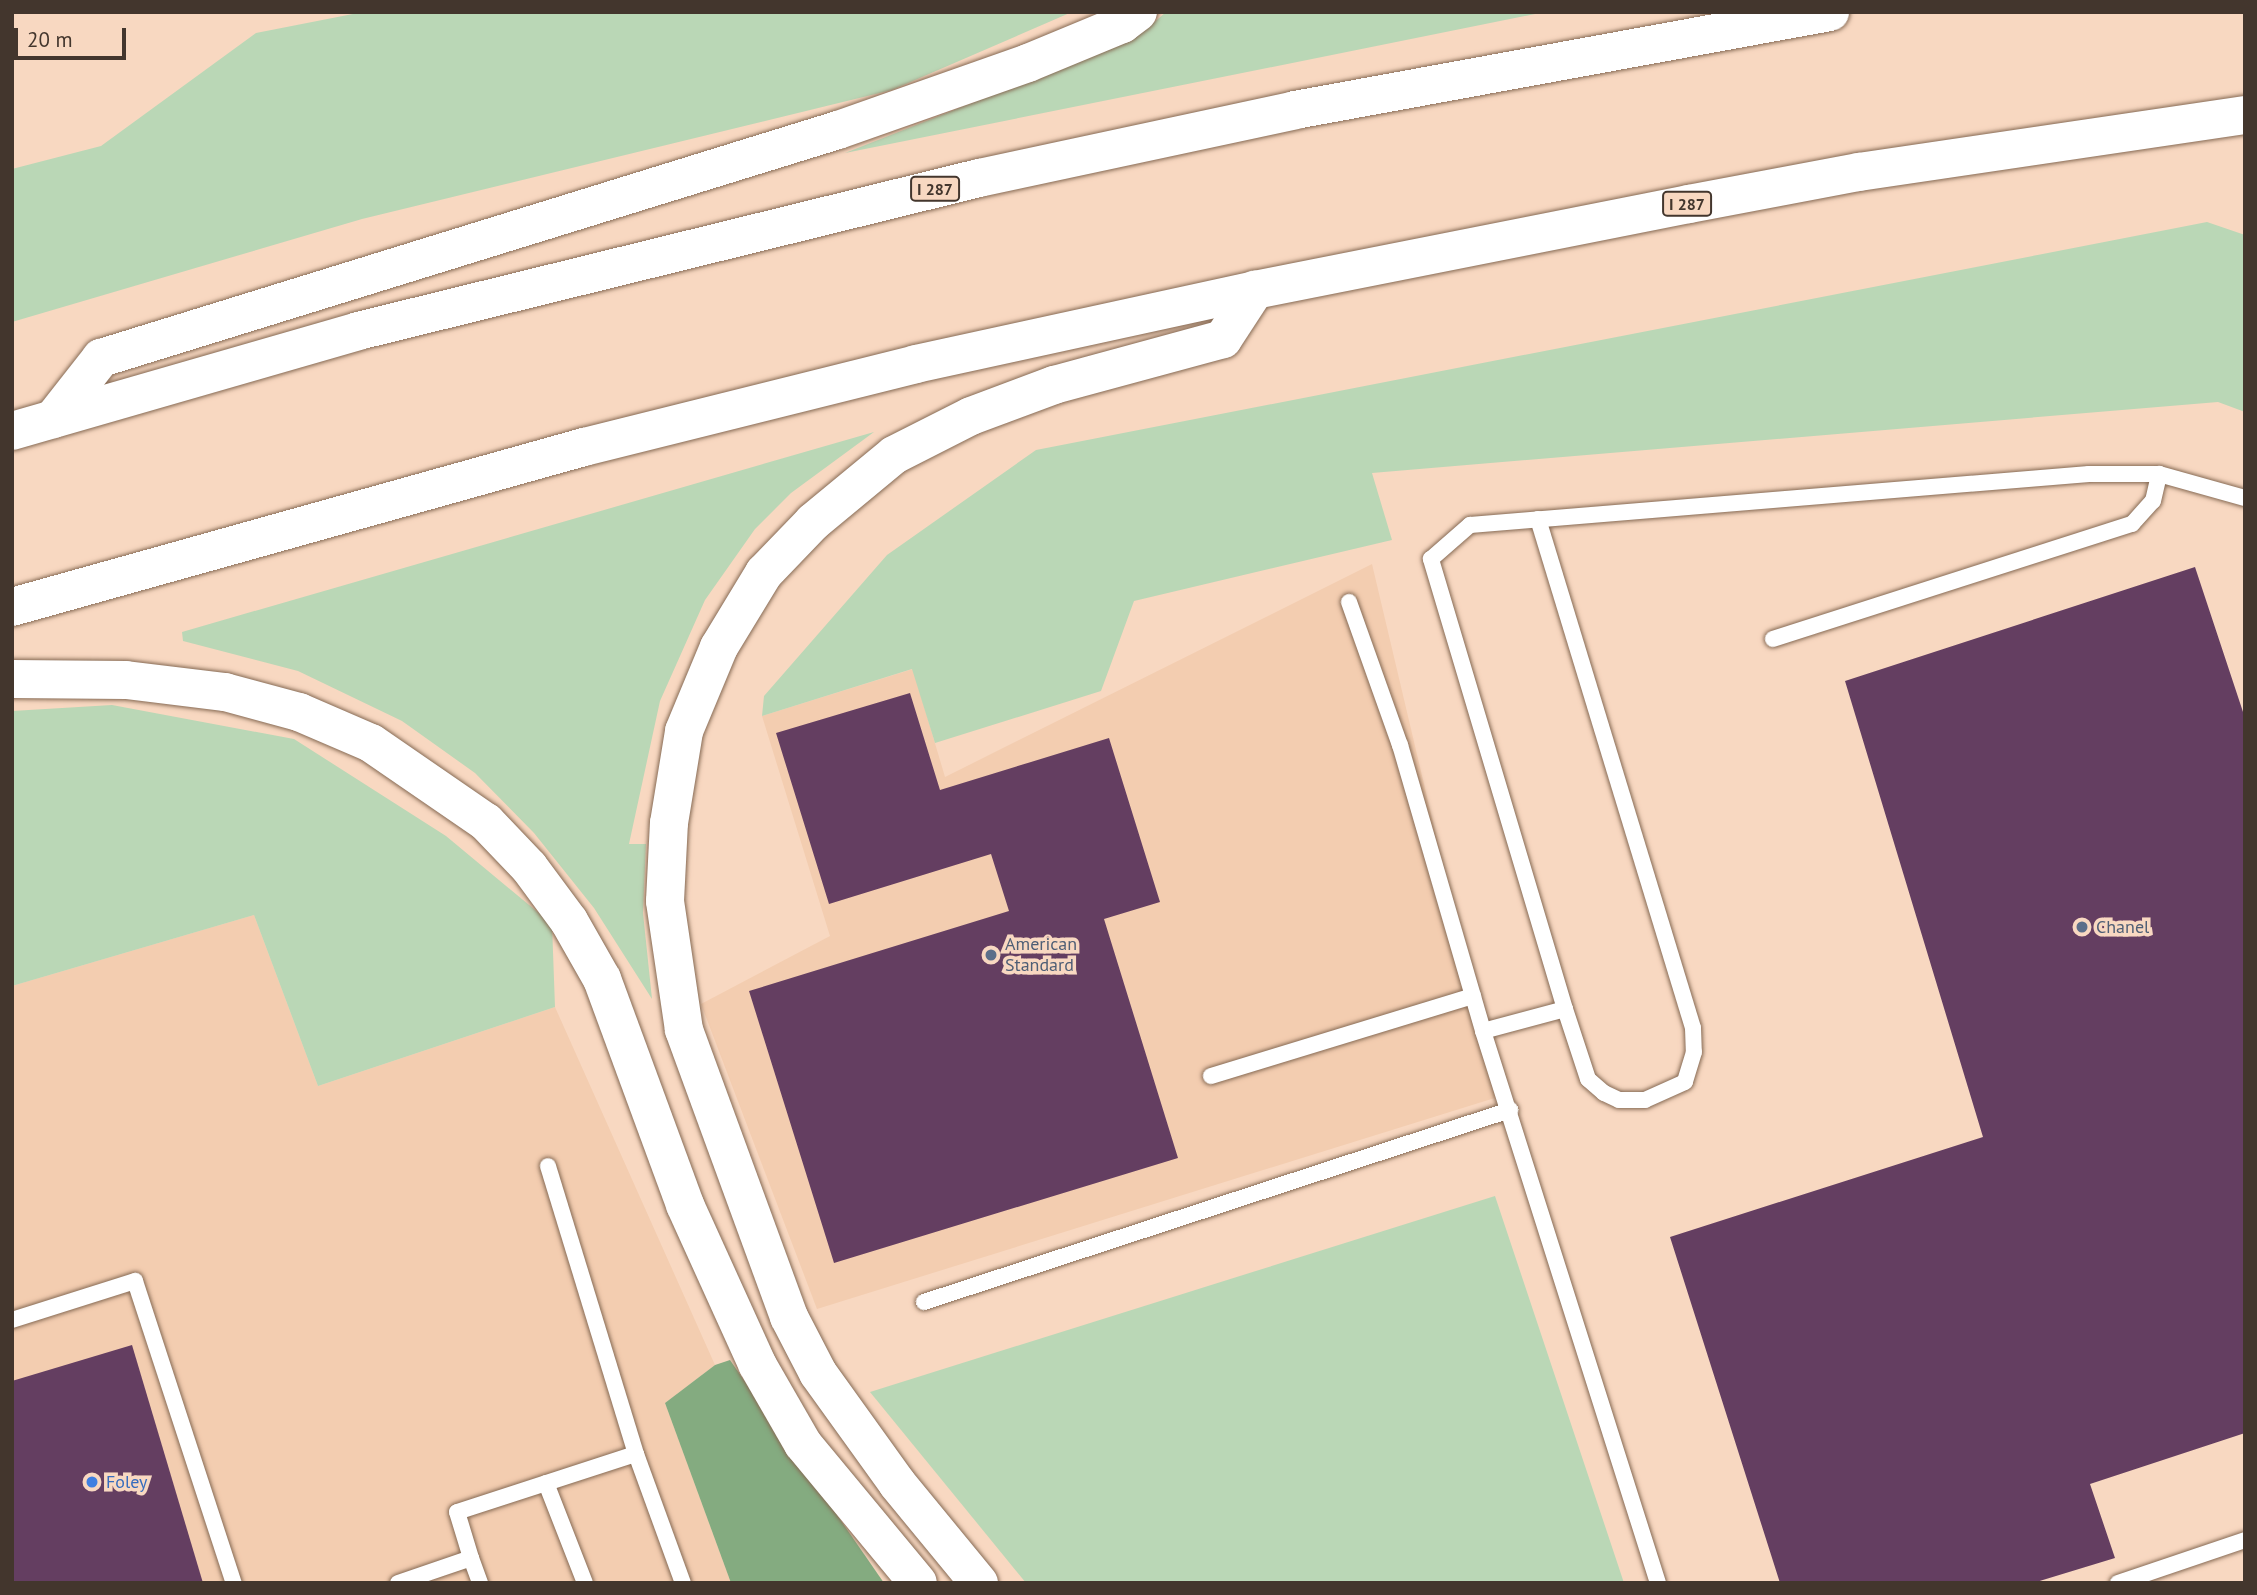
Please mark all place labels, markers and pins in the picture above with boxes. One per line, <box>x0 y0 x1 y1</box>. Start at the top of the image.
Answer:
place label: Chanel <box>2096 916 2149 938</box>
marker: Chanel <box>2074 919 2090 935</box>
place label: American Standard <box>1005 934 1077 976</box>
marker: American Standard <box>983 947 999 963</box>
place label: Foley <box>106 1471 147 1493</box>
marker: Foley <box>84 1474 100 1490</box>

